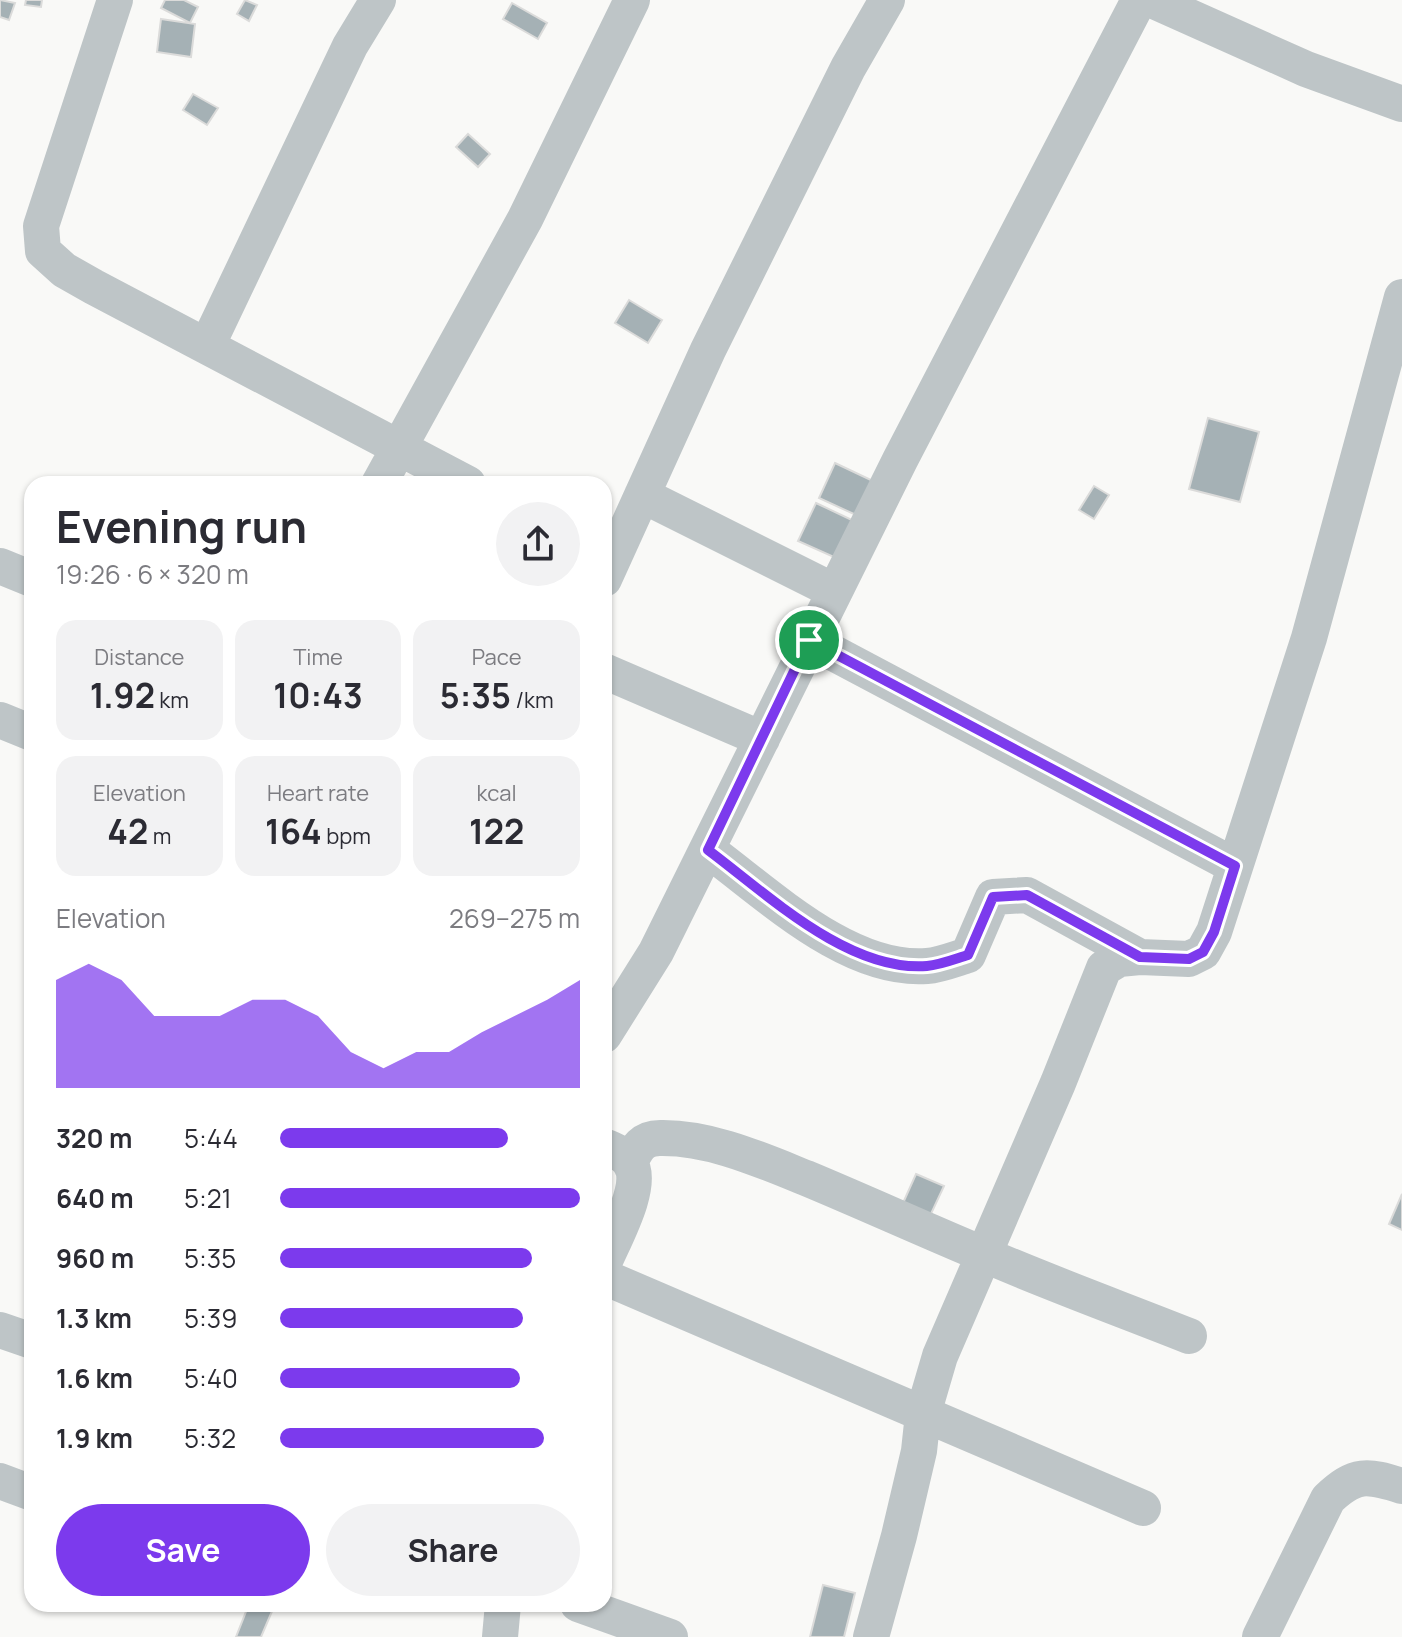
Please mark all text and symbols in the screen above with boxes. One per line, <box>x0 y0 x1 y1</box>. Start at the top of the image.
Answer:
text: Evening run <box>56 496 307 556</box>
button: share <box>496 502 580 586</box>
text: 19:26 · 6 × 320 m <box>56 556 249 592</box>
pin <box>775 606 843 674</box>
icon: arrive <box>787 618 831 662</box>
text: Distance <box>94 642 184 672</box>
text: Time <box>293 642 343 672</box>
text: Pace <box>472 642 522 672</box>
text: 1.92 <box>90 672 155 718</box>
text: 10:43 <box>273 672 363 718</box>
text: 5:35 <box>440 672 511 718</box>
text: km <box>155 685 189 715</box>
text: /km <box>511 685 554 715</box>
text: Elevation <box>93 778 186 808</box>
text: Heart rate <box>267 778 369 808</box>
text: kcal <box>477 778 517 808</box>
text: 42 <box>107 808 148 854</box>
text: 164 <box>265 808 322 854</box>
text: 122 <box>469 808 524 854</box>
text: m <box>148 821 171 851</box>
text: bpm <box>322 821 371 851</box>
text: Elevation <box>56 900 166 936</box>
text: 269–275 m <box>449 900 580 936</box>
text: 320 m <box>56 1120 132 1156</box>
text: 5:44 <box>184 1120 238 1156</box>
text: 640 m <box>56 1180 134 1216</box>
text: 5:21 <box>184 1180 232 1216</box>
text: 960 m <box>56 1240 134 1276</box>
text: 5:35 <box>184 1240 236 1276</box>
text: 1.3 km <box>56 1300 132 1336</box>
text: 5:39 <box>184 1300 237 1336</box>
text: 1.6 km <box>56 1360 133 1396</box>
text: 5:40 <box>184 1360 238 1396</box>
text: 1.9 km <box>56 1420 133 1456</box>
text: 5:32 <box>184 1420 236 1456</box>
button: Save <box>56 1504 310 1596</box>
button: Share <box>326 1504 580 1596</box>

